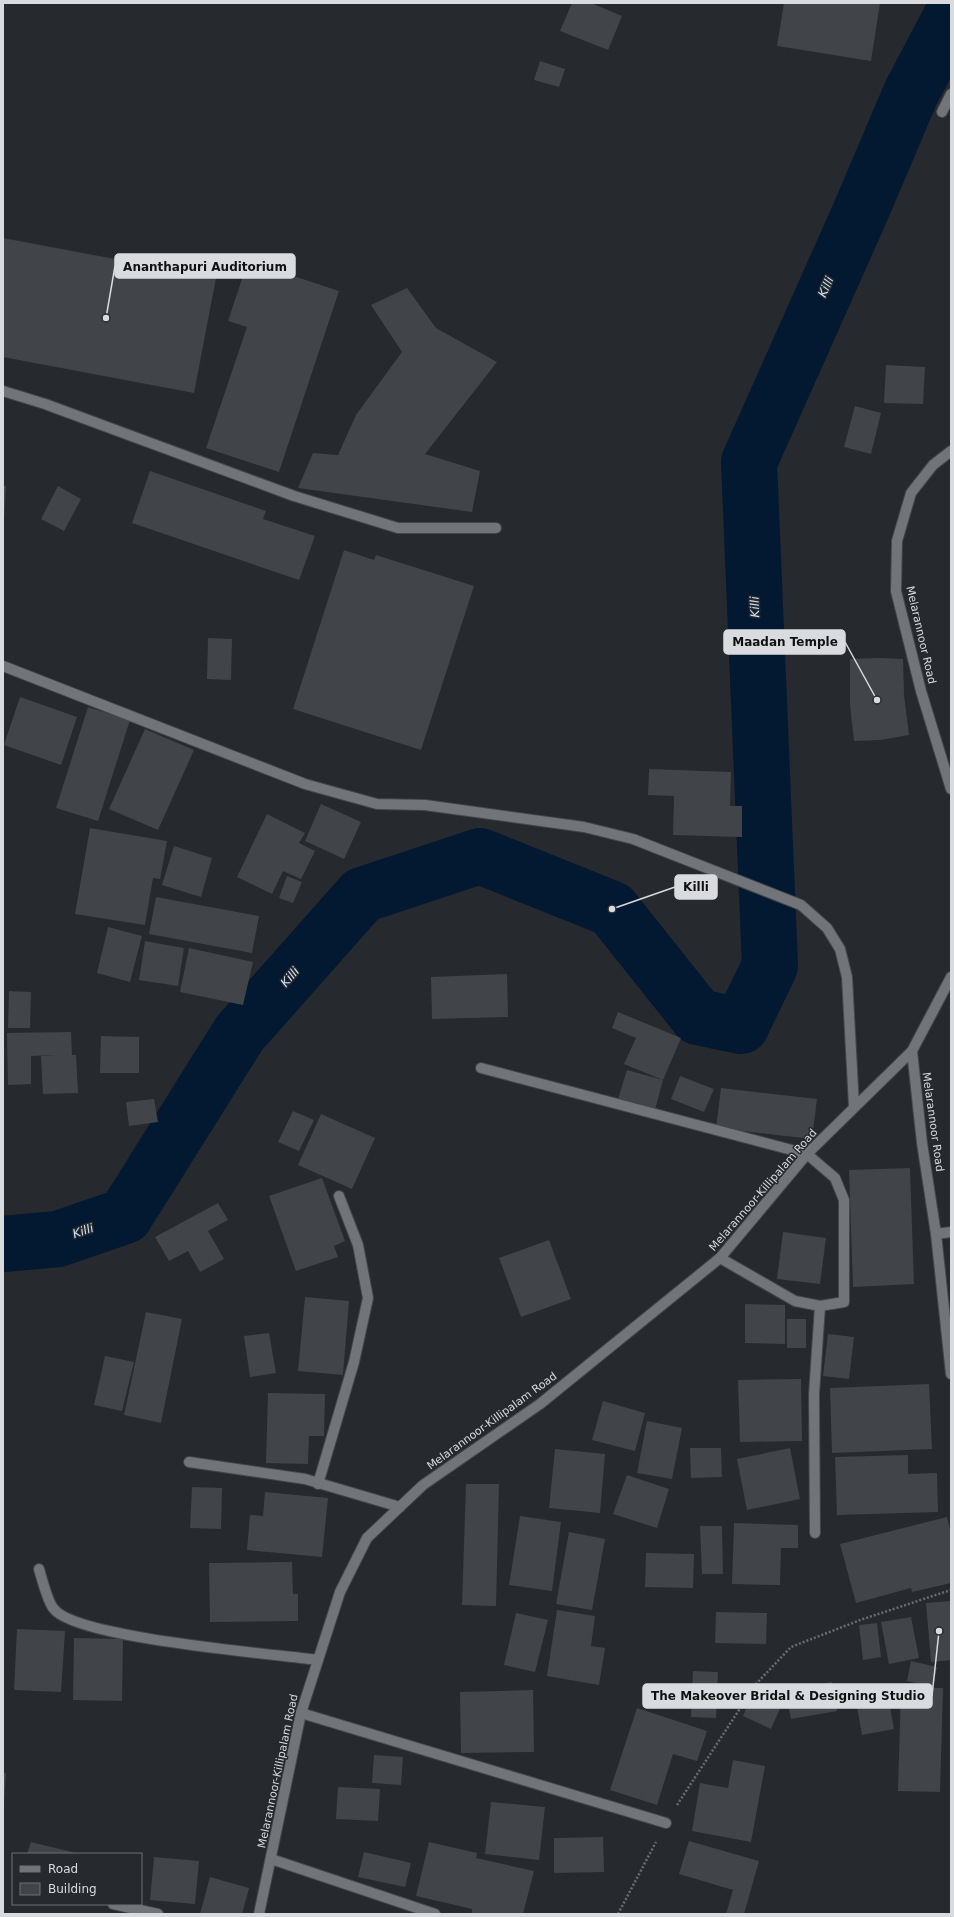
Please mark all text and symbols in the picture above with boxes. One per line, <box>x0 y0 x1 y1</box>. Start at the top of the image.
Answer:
callout: Ananthapuri Auditorium <box>115 254 295 278</box>
text: Ananthapuri Auditorium <box>123 260 287 274</box>
water label: Killi <box>815 274 837 300</box>
street label: Melarannoor Road <box>903 585 939 685</box>
water label: Killi <box>748 596 762 618</box>
callout: Maadan Temple <box>724 630 845 654</box>
text: Maadan Temple <box>732 635 838 649</box>
callout: Killi <box>675 875 717 899</box>
text: Killi <box>683 880 709 894</box>
water label: Killi <box>278 964 303 990</box>
street label: Melarannoor Road <box>920 1071 946 1173</box>
street label: Melarannoor-Killipalam Road <box>706 1126 820 1254</box>
water label: Killi <box>71 1221 96 1241</box>
street label: Melarannoor-Killipalam Road <box>425 1370 559 1472</box>
callout: The Makeover Bridal & Designing Studio <box>643 1684 932 1708</box>
text: The Makeover Bridal & Designing Studio <box>651 1689 925 1703</box>
street label: Melarannoor-Killipalam Road <box>255 1693 301 1849</box>
legend <box>12 1853 142 1905</box>
text: Road <box>48 1862 78 1876</box>
text: Building <box>48 1882 97 1896</box>

